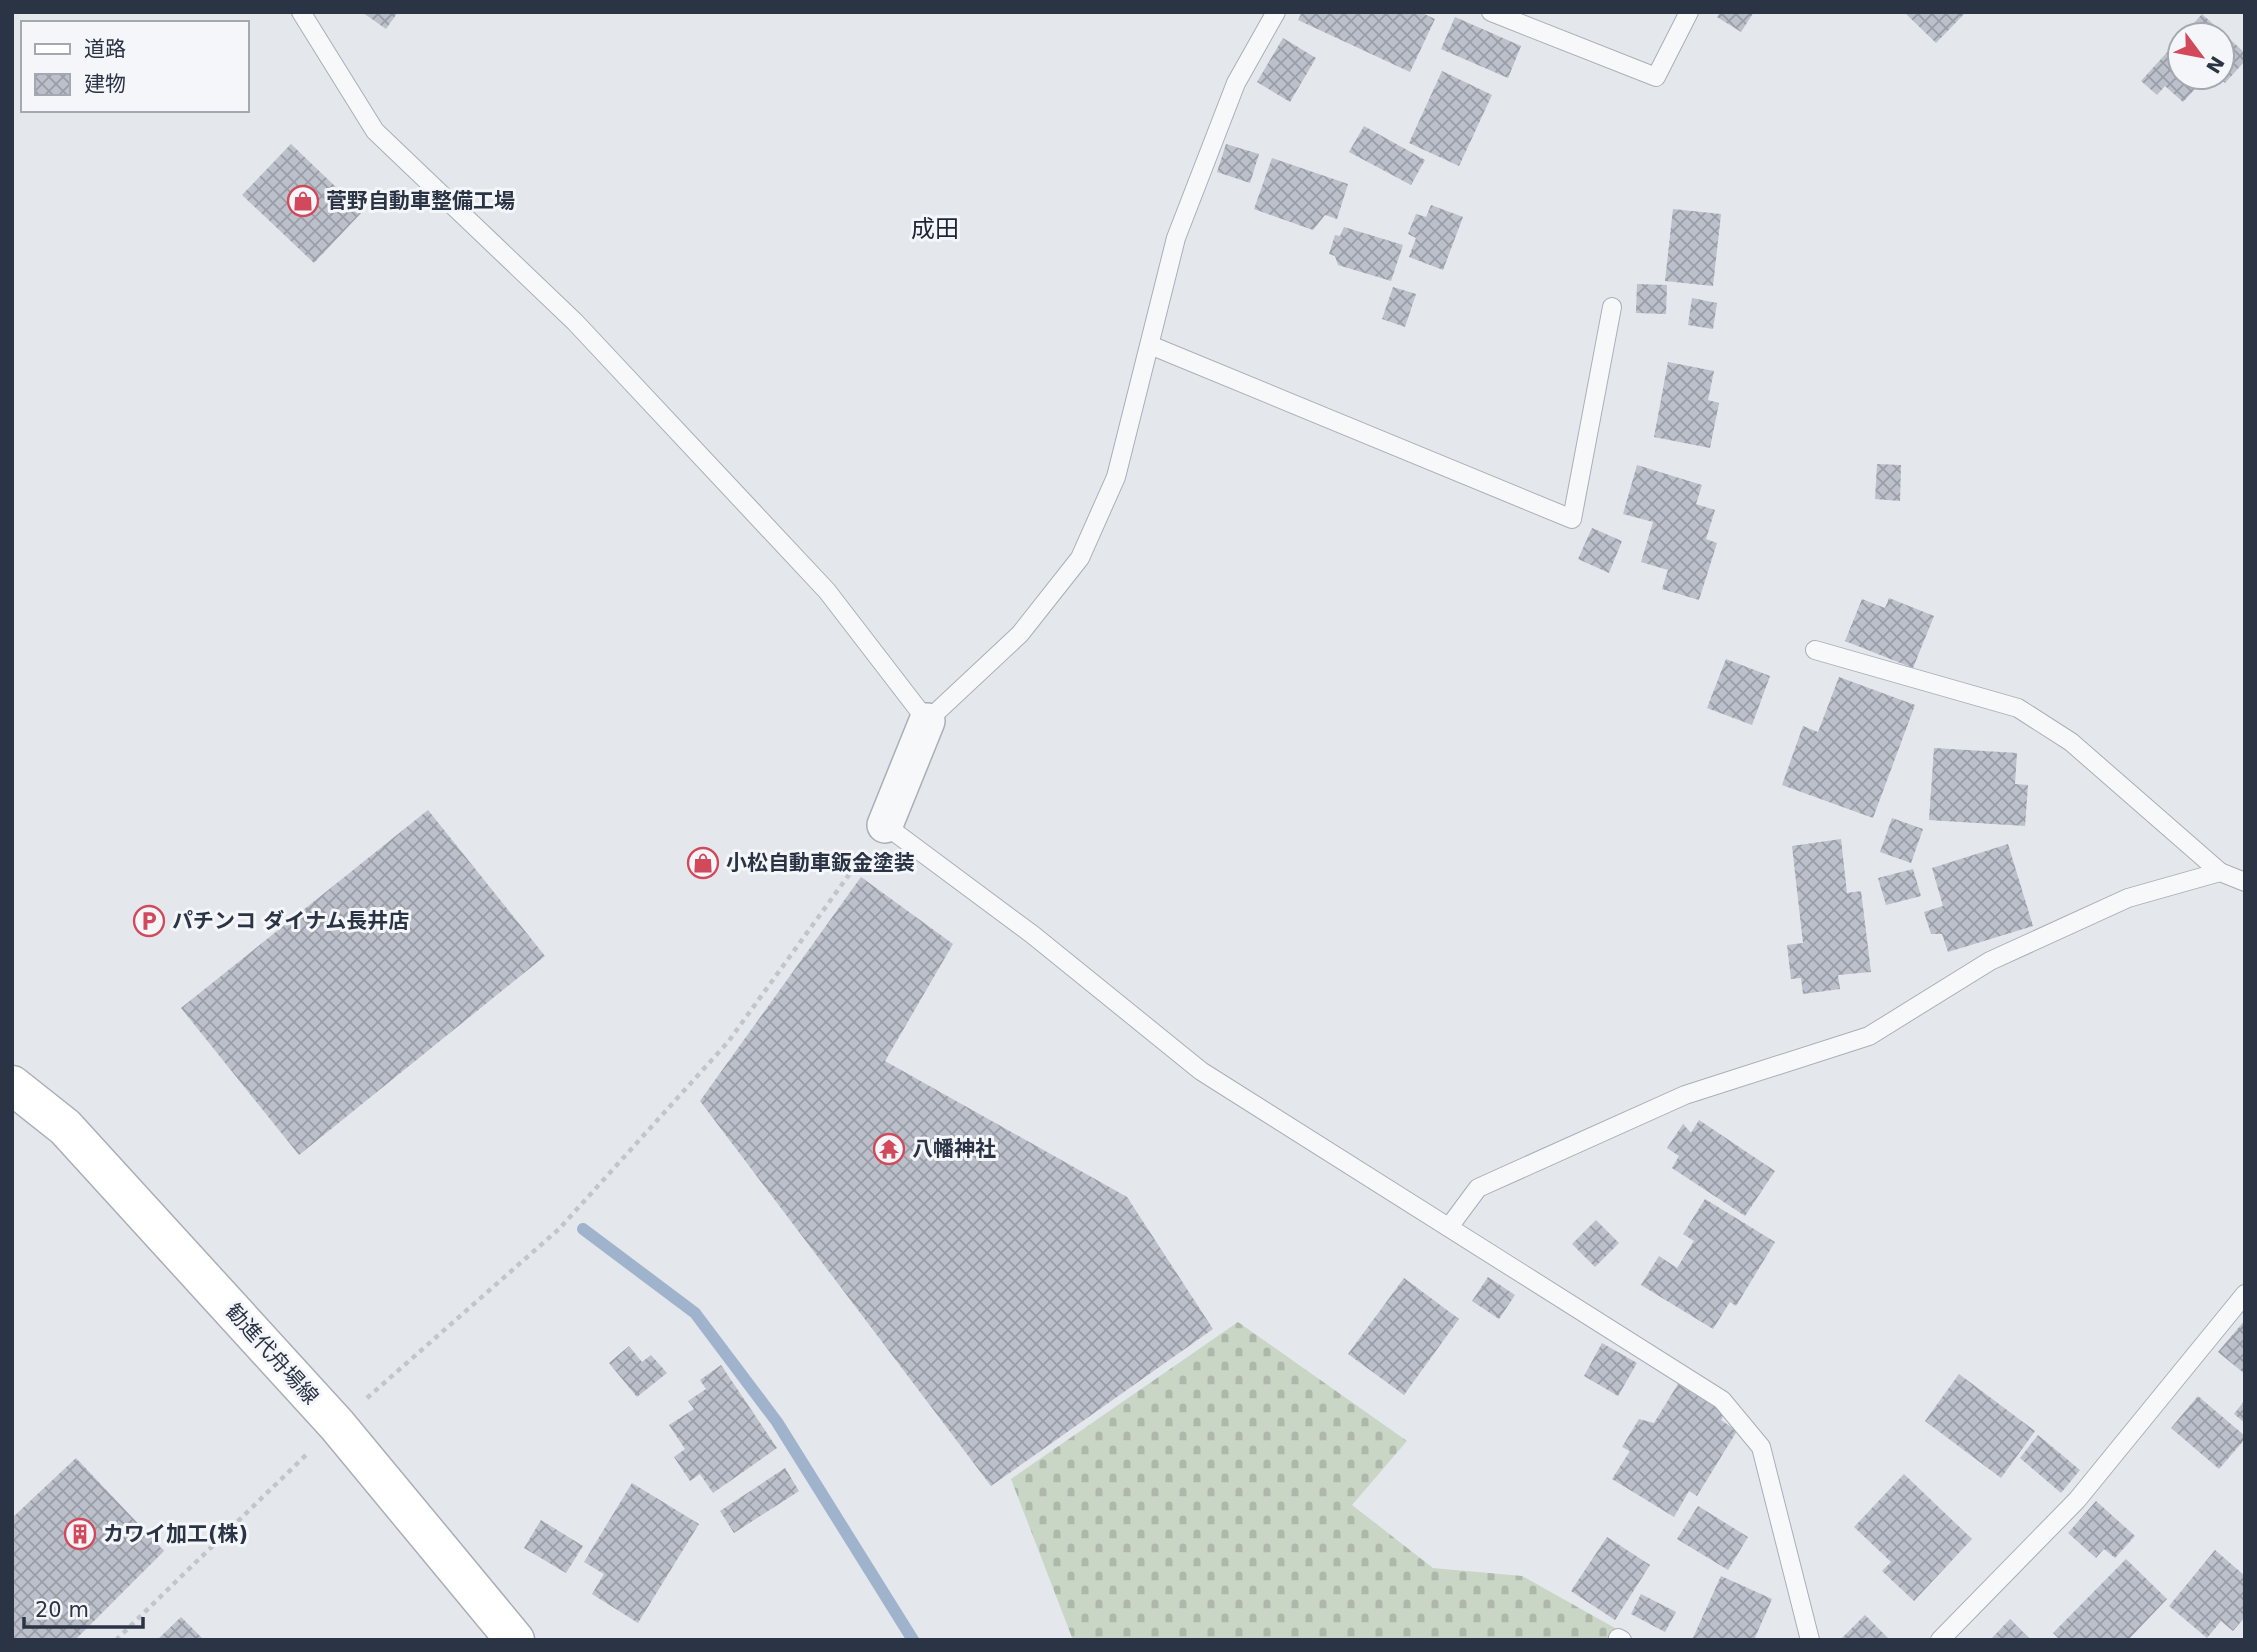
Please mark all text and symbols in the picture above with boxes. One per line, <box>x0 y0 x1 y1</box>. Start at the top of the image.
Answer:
legend <box>21 21 248 112</box>
north arrow <box>2166 21 2236 91</box>
text: 道路 <box>84 37 126 61</box>
text: N <box>2202 52 2229 78</box>
text: 建物 <box>84 72 126 96</box>
shop icon: 菅野自動車整備工場 <box>286 184 320 218</box>
place label: 菅野自動車整備工場 <box>326 189 515 213</box>
district label: 成田 <box>911 215 959 243</box>
shop icon: 小松自動車鈑金塗装 <box>686 846 720 880</box>
place label: 小松自動車鈑金塗装 <box>726 851 915 875</box>
parking icon: パチンコ ダイナム長井店 <box>132 904 166 938</box>
place label: パチンコ ダイナム長井店 <box>172 909 409 933</box>
temple icon: 八幡神社 <box>872 1132 906 1166</box>
place label: 八幡神社 <box>912 1137 996 1161</box>
street label: 勧進代舟場線 <box>221 1299 323 1409</box>
building icon: カワイ加工(株) <box>63 1517 97 1551</box>
place label: カワイ加工(株) <box>103 1522 248 1546</box>
scale bar <box>24 1586 144 1630</box>
text: 20 m <box>35 1598 89 1622</box>

